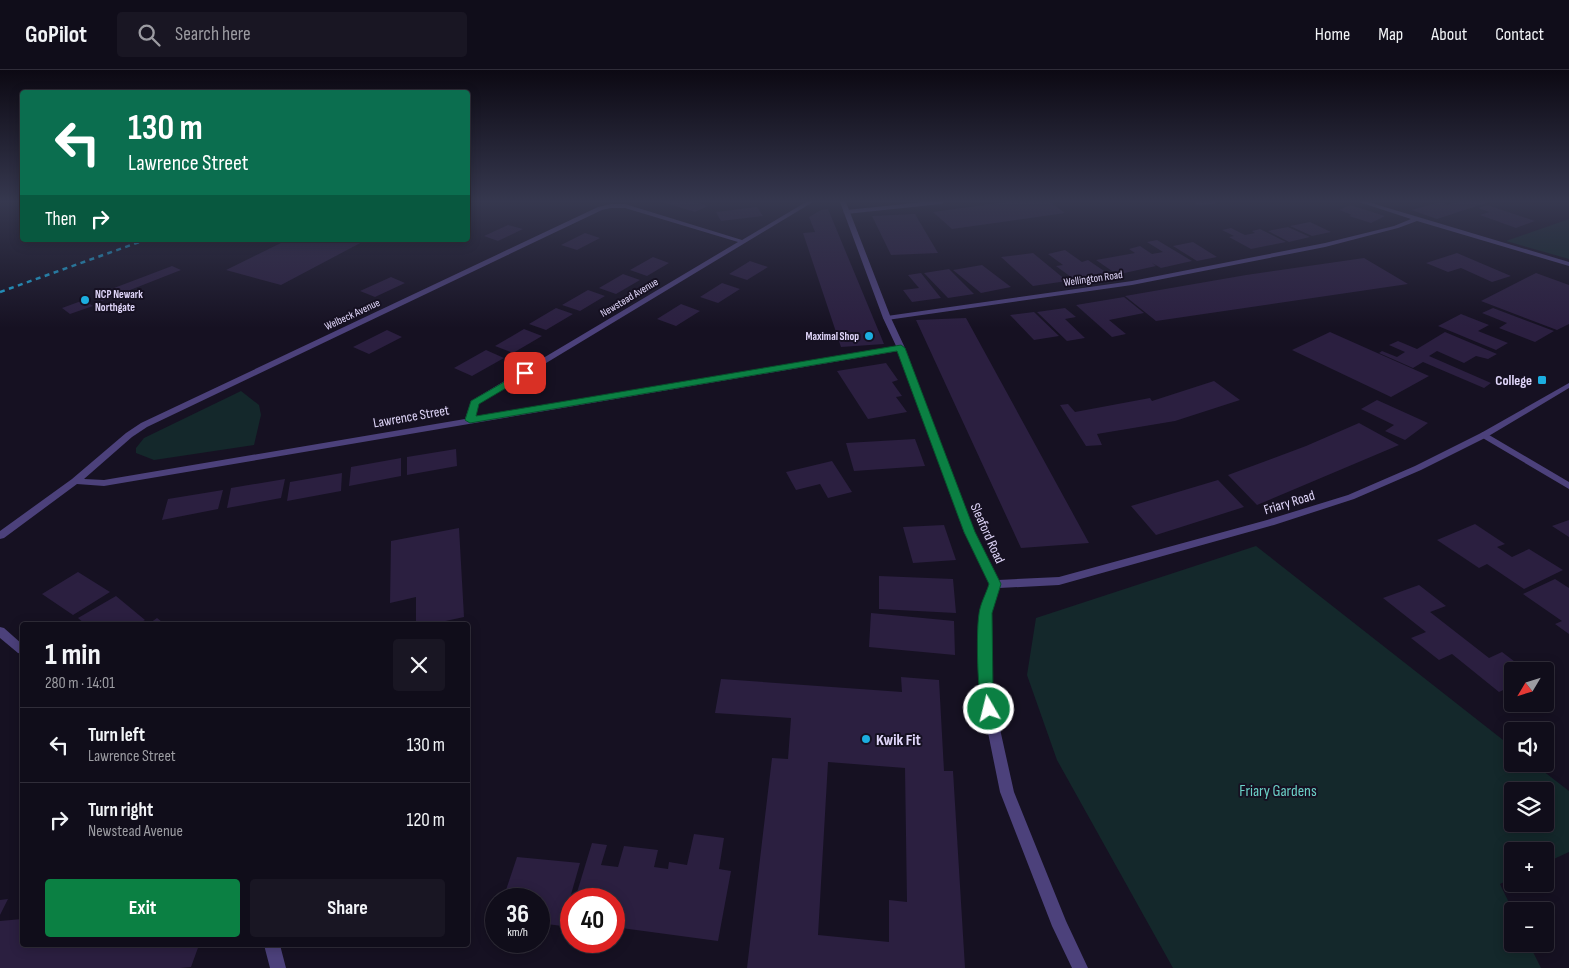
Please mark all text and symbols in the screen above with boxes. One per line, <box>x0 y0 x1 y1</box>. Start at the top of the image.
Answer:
search box <box>117 12 467 57</box>
text: GoPilot <box>25 20 87 49</box>
icon: search <box>135 21 163 49</box>
text: Search here <box>175 23 251 46</box>
text: Home <box>1315 24 1350 45</box>
text: Map <box>1378 24 1403 45</box>
text: About <box>1431 24 1467 45</box>
text: Contact <box>1495 24 1544 45</box>
text: 130 m <box>128 107 203 150</box>
icon: left <box>45 110 110 175</box>
text: Lawrence Street <box>128 150 249 177</box>
icon: right <box>86 205 114 233</box>
text: Then <box>45 208 76 231</box>
street label: Wellington Road <box>1063 268 1124 289</box>
street label: Newstead Avenue <box>598 275 661 320</box>
place label: NCP Newark Northgate <box>95 288 143 314</box>
marker: NCP Newark Northgate <box>79 294 91 306</box>
street label: Welbeck Avenue <box>322 296 382 333</box>
place label: Maximal Shop <box>806 330 859 343</box>
marker: Maximal Shop <box>863 330 875 342</box>
pin <box>504 352 546 394</box>
icon: arrive <box>511 359 539 387</box>
place label: College <box>1495 372 1532 389</box>
marker: College <box>1536 374 1548 386</box>
street label: Lawrence Street <box>372 401 450 432</box>
street label: Friary Road <box>1262 487 1317 518</box>
street label: Sleaford Road <box>967 500 1008 566</box>
text: 1 min <box>45 637 101 673</box>
button: close <box>393 639 445 691</box>
north arrow <box>1504 662 1554 712</box>
map controls <box>1504 662 1554 952</box>
text: 280 m · 14:01 <box>45 674 115 693</box>
position arrow <box>962 682 1014 734</box>
button: sound <box>1504 722 1554 772</box>
text: Turn left <box>88 724 145 747</box>
icon: left <box>45 731 73 759</box>
place label: Kwik Fit <box>876 731 921 750</box>
marker: Kwik Fit <box>860 733 872 745</box>
text: 130 m <box>407 734 445 757</box>
text: Lawrence Street <box>88 747 176 766</box>
park label: Friary Gardens <box>1239 782 1317 801</box>
button: layers <box>1504 782 1554 832</box>
text: Turn right <box>88 799 153 822</box>
icon: right <box>45 806 73 834</box>
text: 120 m <box>407 809 445 832</box>
text: Newstead Avenue <box>88 822 183 841</box>
button: + <box>1504 842 1554 892</box>
button: Exit <box>45 879 240 937</box>
button: Share <box>250 879 445 937</box>
speed limit sign: 40 <box>560 888 625 953</box>
text: 36 <box>506 899 529 930</box>
button: − <box>1504 902 1554 952</box>
text: km/h <box>507 925 528 940</box>

